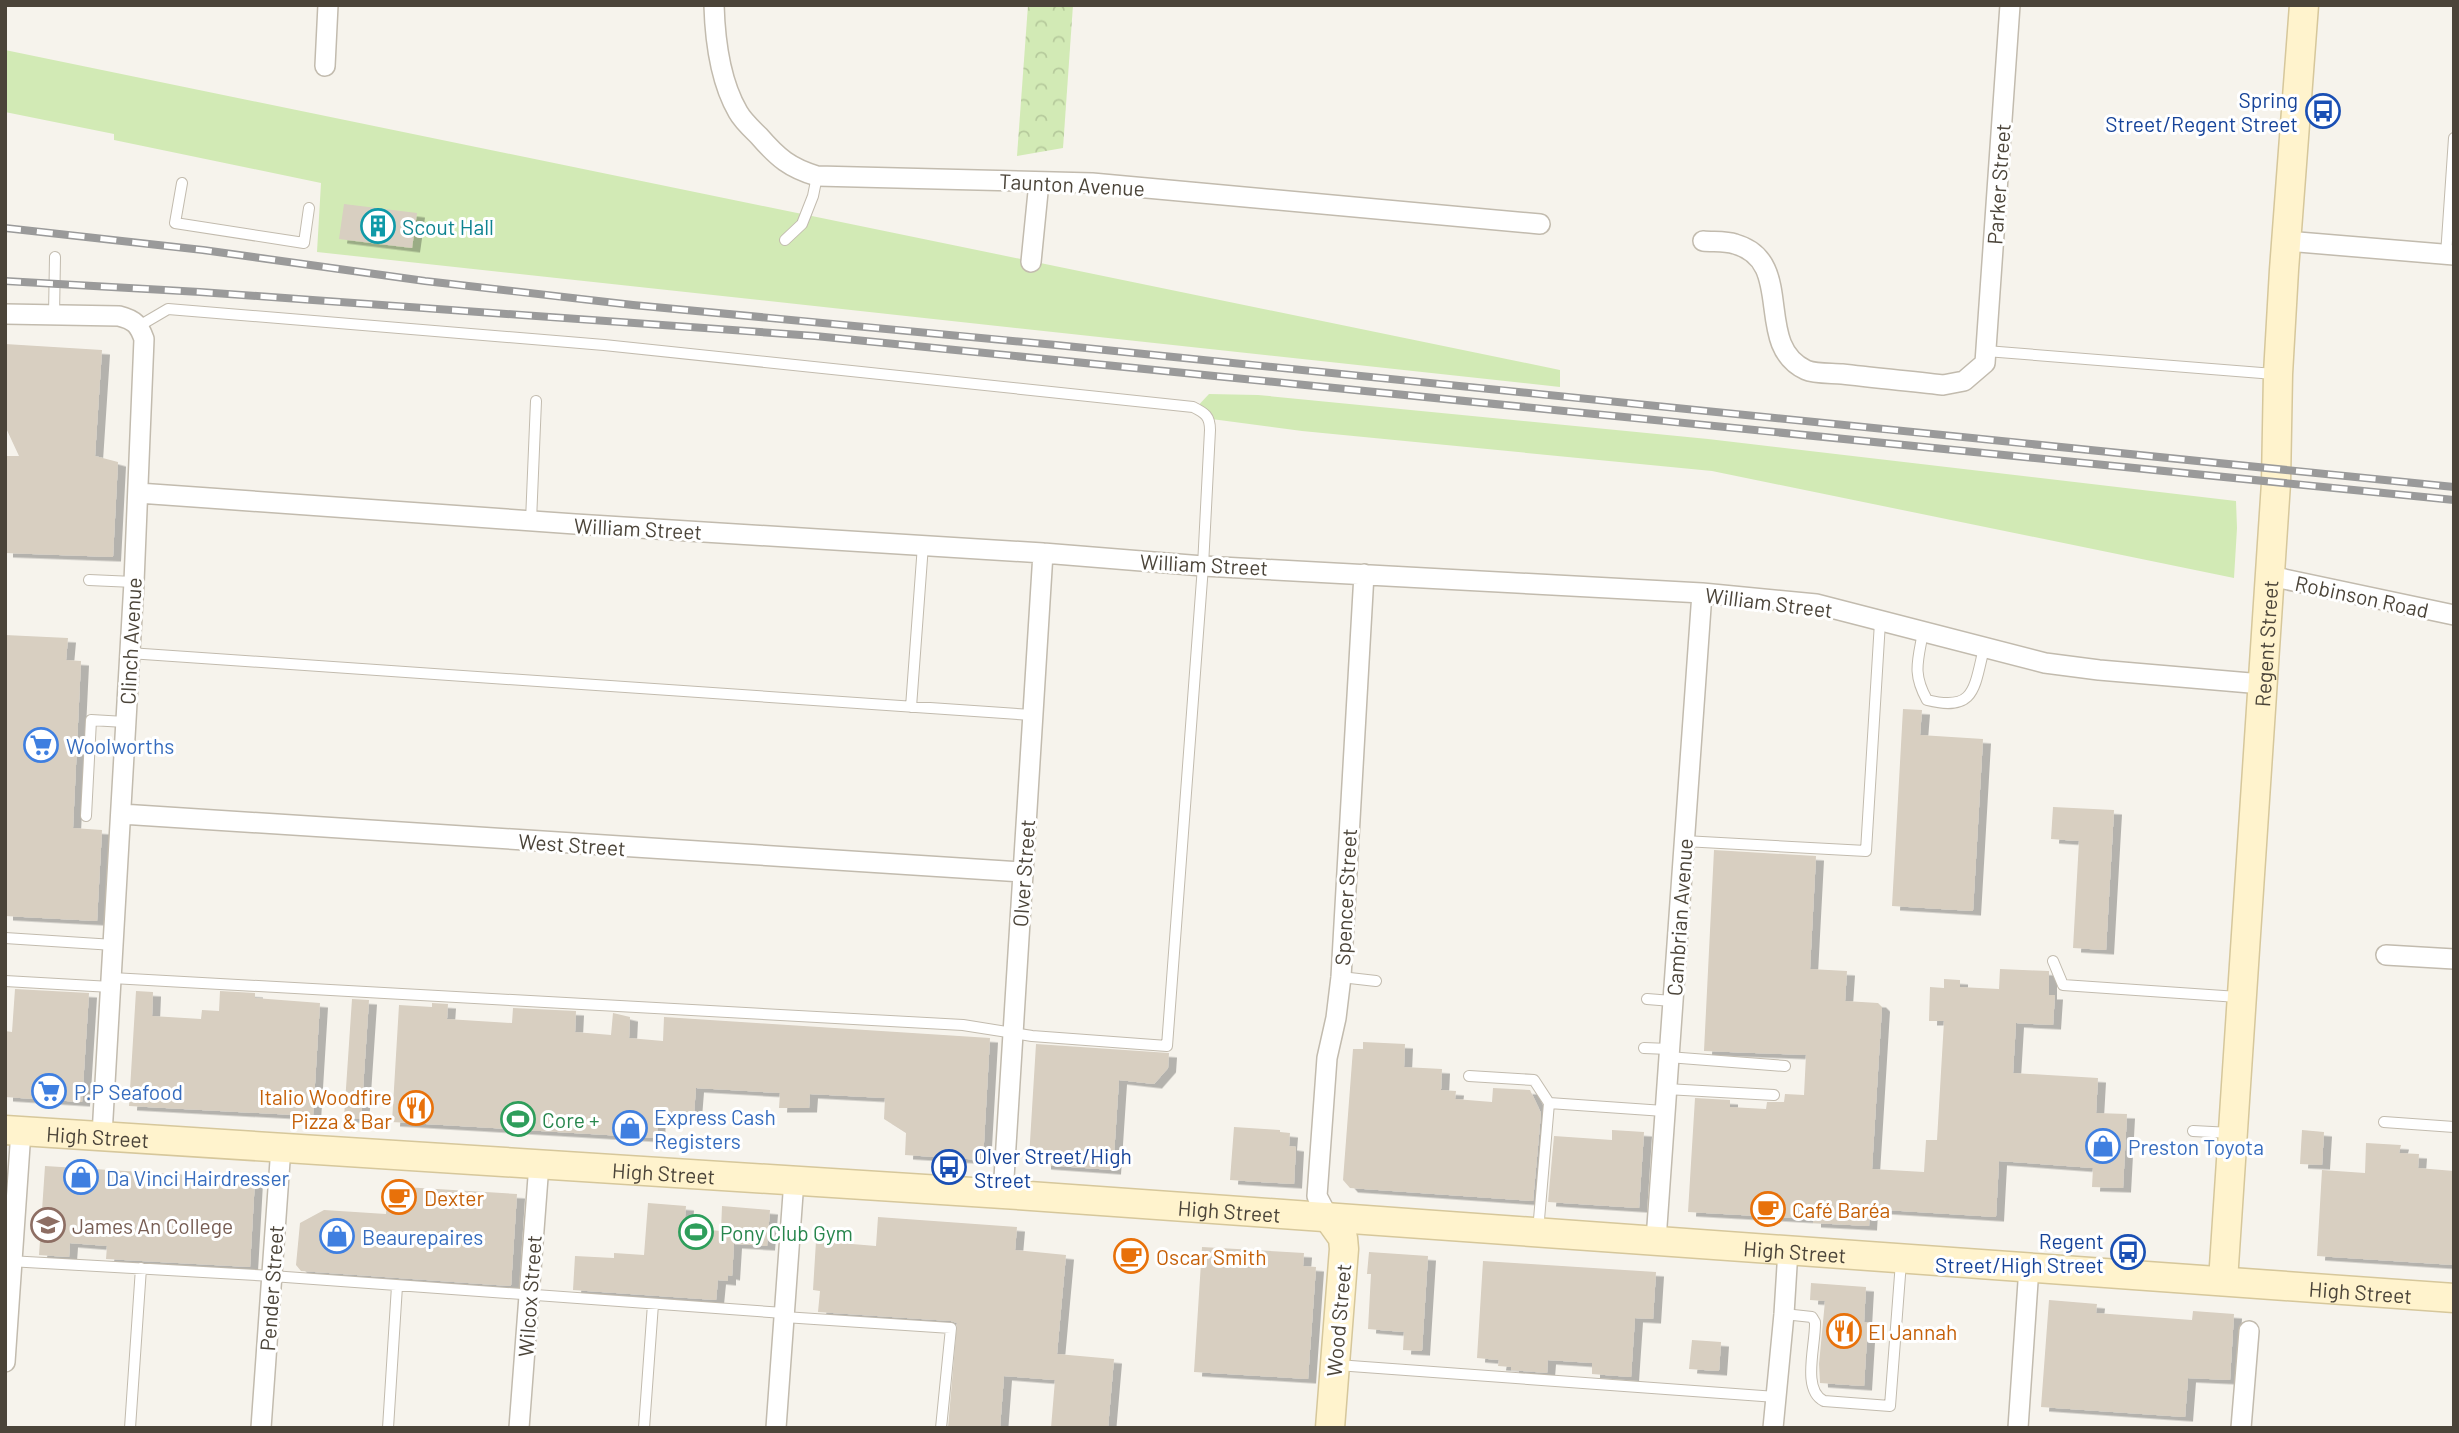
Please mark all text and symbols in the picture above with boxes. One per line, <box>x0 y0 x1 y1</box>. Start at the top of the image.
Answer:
place label: Spring Street/Regent Street <box>2105 87 2298 136</box>
bus stop icon: Spring Street/Regent Street <box>2304 92 2342 130</box>
street label: Parker Street <box>1981 123 2015 245</box>
street label: Taunton Avenue <box>998 168 1146 200</box>
building icon: Scout Hall <box>359 207 397 245</box>
place label: Scout Hall <box>402 214 494 239</box>
street label: William Street <box>573 512 703 544</box>
street label: William Street <box>1139 548 1269 580</box>
street label: Robinson Road <box>2293 570 2431 622</box>
street label: Clinch Avenue <box>114 577 146 705</box>
street label: Regent Street <box>2249 579 2282 708</box>
street label: William Street <box>1704 582 1834 622</box>
supermarket icon: Woolworths <box>22 726 60 764</box>
place label: Woolworths <box>66 733 174 758</box>
street label: Olver Street <box>1007 818 1039 928</box>
street label: West Street <box>517 828 627 860</box>
street label: Spencer Street <box>1329 828 1361 966</box>
street label: Cambrian Avenue <box>1661 837 1697 997</box>
supermarket icon: P.P Seafood <box>30 1072 68 1110</box>
place label: P.P Seafood <box>74 1079 183 1104</box>
place label: Italio Woodfire Pizza & Bar <box>259 1084 392 1133</box>
restaurant icon: Italio Woodfire Pizza & Bar <box>397 1089 435 1127</box>
sports icon: Core + <box>499 1100 537 1138</box>
place label: Express Cash Registers <box>654 1104 776 1153</box>
place label: Core + <box>542 1107 600 1132</box>
shop icon: Express Cash Registers <box>611 1109 649 1147</box>
street label: High Street <box>45 1120 150 1152</box>
shop icon: Preston Toyota <box>2084 1127 2122 1165</box>
place label: Preston Toyota <box>2128 1134 2264 1159</box>
place label: Olver Street/High Street <box>974 1143 1132 1192</box>
bus stop icon: Olver Street/High Street <box>930 1148 968 1186</box>
street label: High Street <box>611 1156 716 1188</box>
shop icon: Da Vinci Hairdresser <box>62 1158 100 1196</box>
place label: Da Vinci Hairdresser <box>106 1165 290 1190</box>
cafe icon: Dexter <box>380 1178 418 1216</box>
place label: Dexter <box>424 1185 484 1210</box>
cafe icon: Café Baréa <box>1749 1190 1787 1228</box>
street label: High Street <box>1177 1194 1282 1226</box>
place label: Café Baréa <box>1792 1197 1890 1222</box>
school or university icon: James An College <box>29 1206 67 1244</box>
place label: James An College <box>72 1213 233 1238</box>
sports icon: Pony Club Gym <box>677 1213 715 1251</box>
shop icon: Beaurepaires <box>318 1217 356 1255</box>
place label: Pony Club Gym <box>720 1220 853 1245</box>
street label: Pender Street <box>254 1224 288 1352</box>
place label: Beaurepaires <box>362 1224 483 1249</box>
place label: Regent Street/High Street <box>1935 1228 2104 1277</box>
bus stop icon: Regent Street/High Street <box>2109 1233 2147 1271</box>
street label: Wilcox Street <box>512 1234 546 1358</box>
street label: High Street <box>1743 1235 1847 1267</box>
cafe icon: Oscar Smith <box>1112 1237 1150 1275</box>
place label: Oscar Smith <box>1156 1244 1267 1269</box>
street label: Wood Street <box>1321 1262 1355 1378</box>
street label: High Street <box>2308 1275 2413 1307</box>
restaurant icon: El Jannah <box>1825 1312 1863 1350</box>
place label: El Jannah <box>1868 1319 1957 1344</box>

